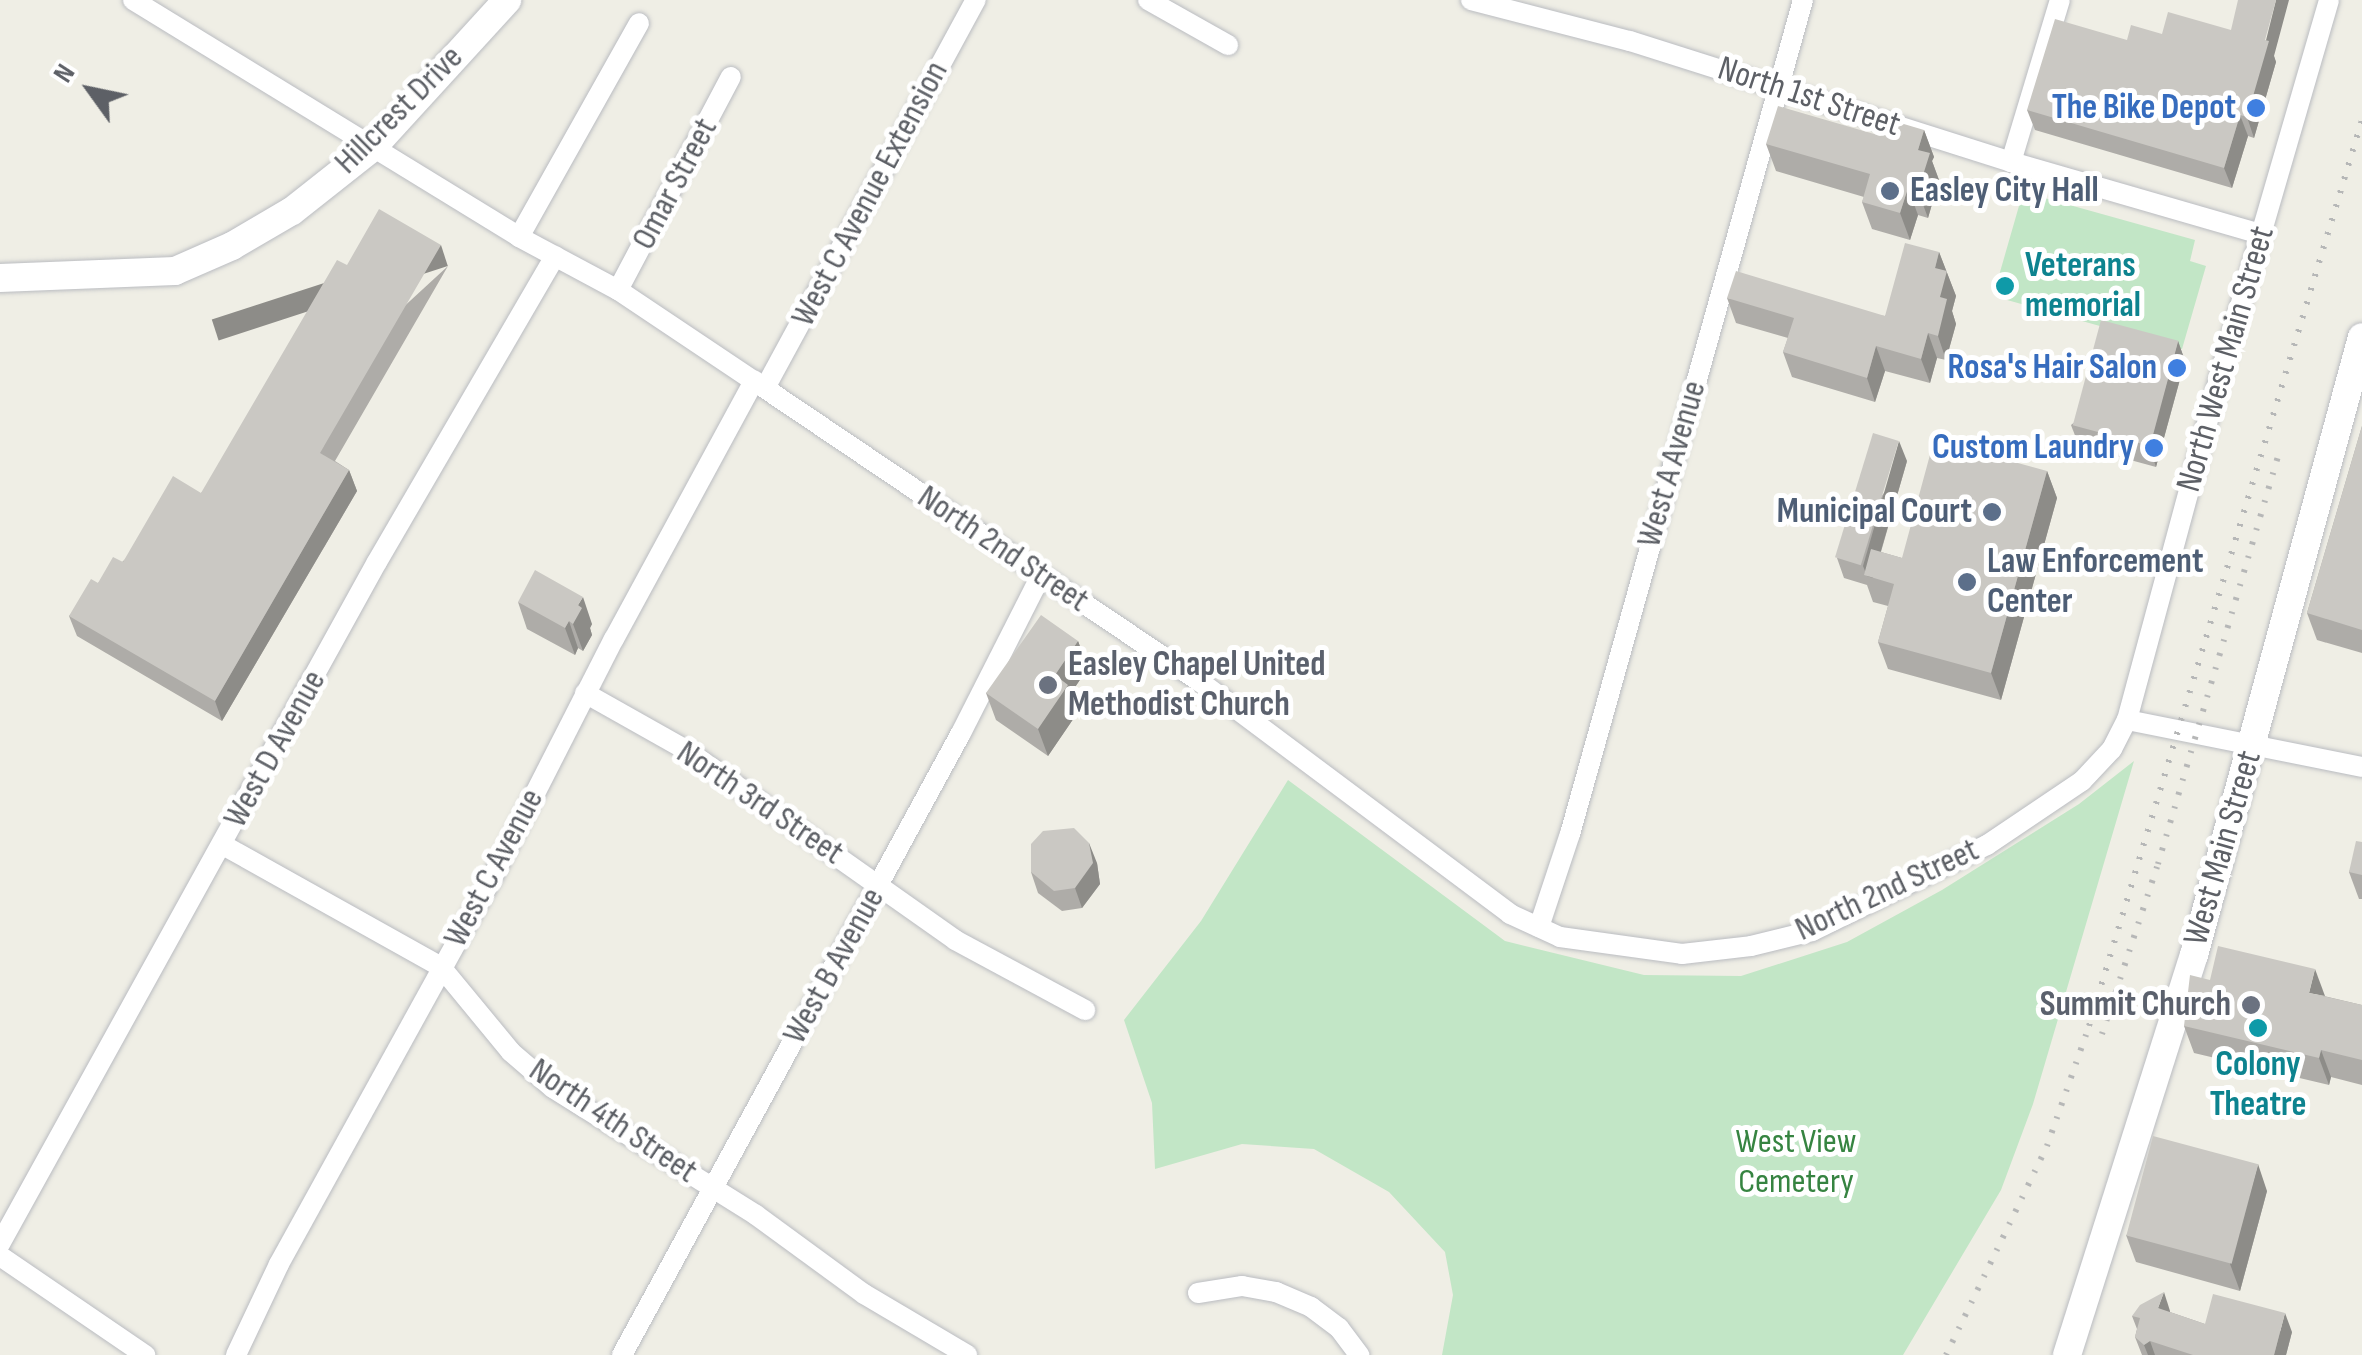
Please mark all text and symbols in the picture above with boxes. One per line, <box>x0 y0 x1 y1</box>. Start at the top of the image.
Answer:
street label: Hillcrest Drive <box>326 37 472 183</box>
north arrow <box>40 40 140 140</box>
street label: North 1st Street <box>1713 48 1905 146</box>
street label: West C Avenue Extension <box>782 54 958 334</box>
text: N <box>47 58 82 89</box>
place label: The Bike Depot <box>2052 87 2236 129</box>
marker: The Bike Depot <box>2245 97 2267 119</box>
street label: Omar Street <box>623 111 727 257</box>
place label: Easley City Hall <box>1910 170 2099 212</box>
marker: Easley City Hall <box>1879 180 1901 202</box>
street label: North West Main Street <box>2168 221 2284 497</box>
place label: Veterans memorial <box>2025 245 2141 327</box>
marker: Veterans memorial <box>1994 275 2016 297</box>
place label: Rosa's Hair Salon <box>1948 347 2157 389</box>
marker: Rosa's Hair Salon <box>2166 357 2188 379</box>
street label: West A Avenue <box>1628 376 1716 552</box>
place label: Custom Laundry <box>1932 427 2134 469</box>
marker: Custom Laundry <box>2143 437 2165 459</box>
street label: North 2nd Street <box>909 476 1097 622</box>
place label: Municipal Court <box>1777 491 1972 533</box>
marker: Municipal Court <box>1981 501 2003 523</box>
place label: Law Enforcement Center <box>1987 541 2204 623</box>
marker: Law Enforcement Center <box>1956 571 1978 593</box>
place label: Easley Chapel United Methodist Church <box>1068 644 1326 726</box>
street label: West D Avenue <box>215 663 335 835</box>
marker: Easley Chapel United Methodist Church <box>1037 674 1059 696</box>
street label: North 3rd Street <box>669 732 851 874</box>
street label: West Main Street <box>2175 746 2271 950</box>
street label: West C Avenue <box>435 782 553 954</box>
street label: North 2nd Street <box>1789 829 1985 951</box>
street label: West B Avenue <box>774 881 894 1051</box>
place label: Summit Church <box>2040 984 2231 1026</box>
marker: Summit Church <box>2240 994 2262 1016</box>
marker: Colony Theatre <box>2247 1017 2269 1039</box>
place label: Colony Theatre <box>2210 1044 2306 1126</box>
street label: North 4th Street <box>521 1049 705 1193</box>
park label: West View Cemetery <box>1736 1121 1856 1203</box>

